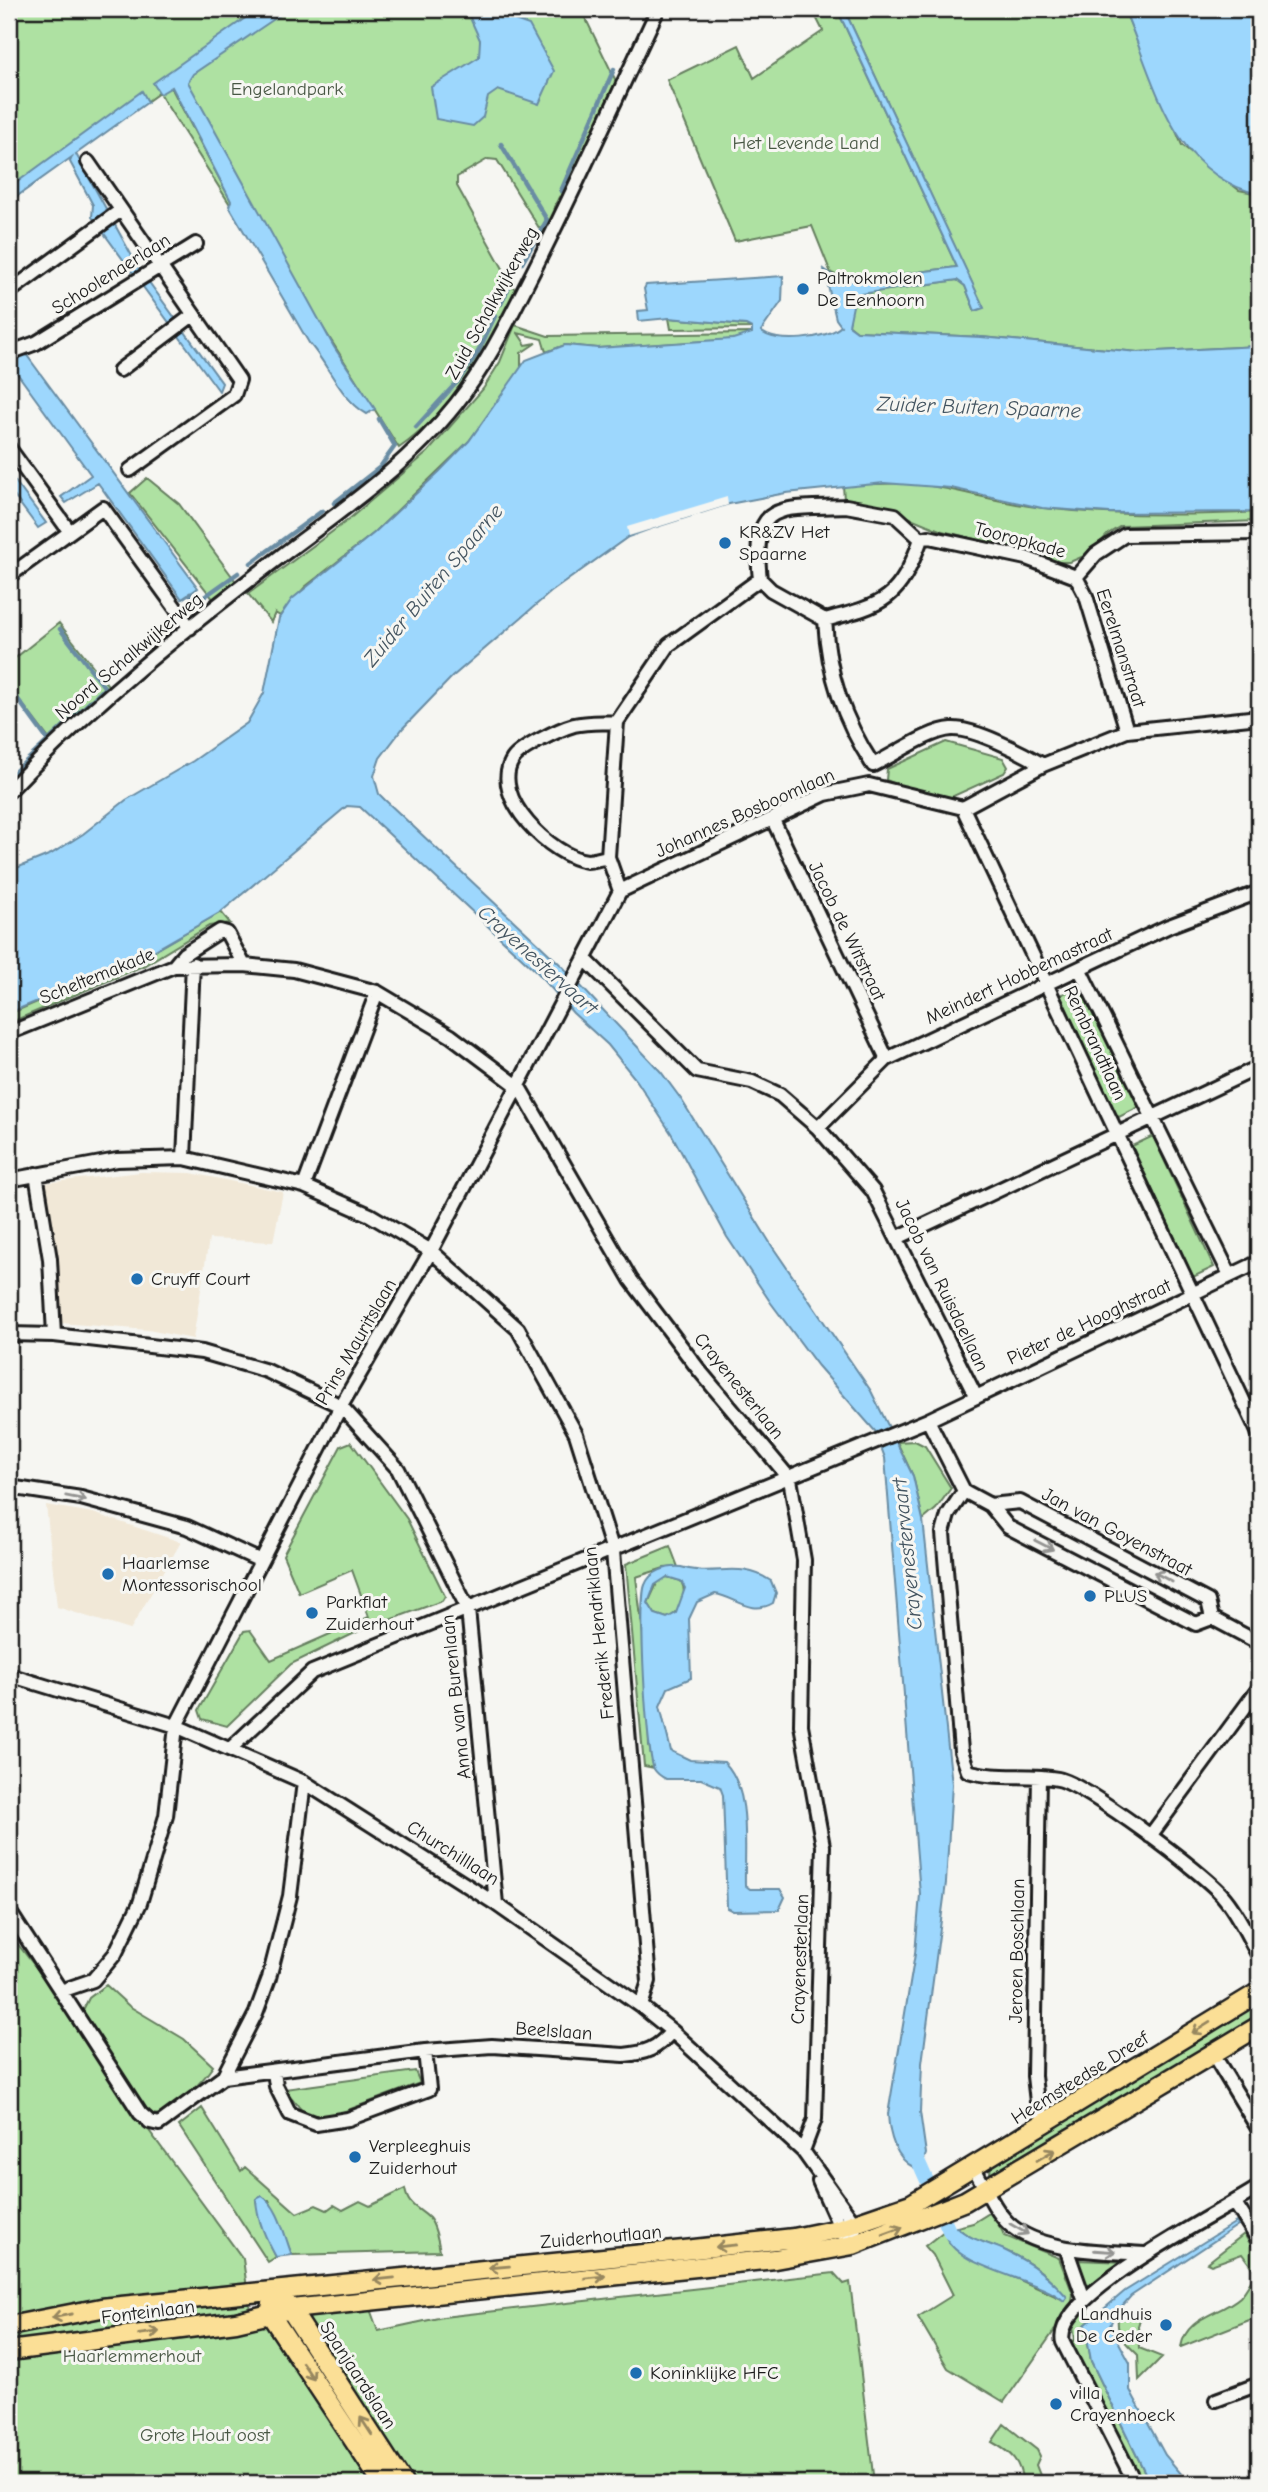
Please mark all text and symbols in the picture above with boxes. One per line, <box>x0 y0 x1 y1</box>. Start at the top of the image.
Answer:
park label: Engelandpark <box>231 78 344 100</box>
park label: Het Levende Land <box>733 132 879 154</box>
street label: Zuid Schalkwijkerweg <box>441 223 543 383</box>
street label: Schoolenaerlaan <box>48 229 174 319</box>
place label: Paltrokmolen De Eenhoorn <box>817 267 925 311</box>
marker: Paltrokmolen De Eenhoorn <box>795 281 811 297</box>
water label: Zuider Buiten Spaarne <box>876 391 1082 423</box>
water label: Zuider Buiten Spaarne <box>358 499 508 672</box>
street label: Tooropkade <box>972 517 1068 563</box>
place label: KR&ZV Het Spaarne <box>739 521 830 565</box>
marker: KR&ZV Het Spaarne <box>717 535 733 551</box>
street label: Eerelmanstraat <box>1091 586 1151 711</box>
street label: Noord Schalkwijkerweg <box>51 588 207 724</box>
street label: Johannes Bosboomlaan <box>652 764 838 862</box>
street label: Jacob de Witstraat <box>804 858 890 1005</box>
water label: Crayenestervaart <box>473 900 604 1021</box>
street label: Meindert Hobbemastraat <box>922 923 1117 1029</box>
street label: Scheltemakade <box>36 943 158 1009</box>
street label: Rembrandtlaan <box>1059 982 1131 1104</box>
street label: Jacob van Ruisdaellaan <box>891 1195 993 1375</box>
place label: Cruyff Court <box>151 1268 250 1290</box>
marker: Cruyff Court <box>129 1271 145 1287</box>
street label: Pieter de Hooghstraat <box>1004 1274 1175 1370</box>
street label: Prins Mauritslaan <box>311 1275 401 1409</box>
street label: Crayenesterlaan <box>689 1328 789 1444</box>
water label: Crayenestervaart <box>887 1475 927 1631</box>
street label: Jan van Goyenstraat <box>1038 1483 1196 1581</box>
one-way arrow <box>64 1491 87 1505</box>
one-way arrow <box>1033 1539 1054 1553</box>
street label: Frederik Hendriklaan <box>579 1545 619 1721</box>
place label: Haarlemse Montessorischool <box>122 1552 262 1596</box>
marker: Haarlemse Montessorischool <box>100 1566 116 1582</box>
one-way arrow <box>1153 1570 1174 1584</box>
place label: PLUS <box>1104 1585 1147 1607</box>
marker: PLUS <box>1082 1588 1098 1604</box>
place label: Parkflat Zuiderhout <box>326 1591 414 1635</box>
marker: Parkflat Zuiderhout <box>304 1605 320 1621</box>
street label: Anna van Burenlaan <box>436 1614 476 1780</box>
street label: Churchilllaan <box>403 1816 503 1890</box>
street label: Jeroen Boschlaan <box>1005 1878 1029 2024</box>
street label: Crayenesterlaan <box>787 1893 813 2025</box>
street label: Beelslaan <box>515 2017 593 2045</box>
one-way arrow <box>1192 2021 1212 2035</box>
street label: Heemsteedse Dreef <box>1007 2026 1154 2129</box>
place label: Verpleeghuis Zuiderhout <box>369 2135 471 2179</box>
one-way arrow <box>1036 2148 1056 2162</box>
marker: Verpleeghuis Zuiderhout <box>347 2149 363 2165</box>
street label: Zuiderhoutlaan <box>539 2221 663 2253</box>
one-way arrow <box>1008 2222 1028 2236</box>
one-way arrow <box>881 2224 903 2236</box>
one-way arrow <box>715 2239 738 2252</box>
one-way arrow <box>1093 2245 1116 2258</box>
one-way arrow <box>488 2261 511 2274</box>
one-way arrow <box>583 2270 606 2283</box>
one-way arrow <box>373 2273 396 2286</box>
street label: Fonteinlaan <box>100 2295 196 2329</box>
place label: Landhuis De Ceder <box>1076 2303 1152 2347</box>
one-way arrow <box>51 2309 74 2323</box>
street label: Spanjaardslaan <box>315 2317 401 2433</box>
marker: Landhuis De Ceder <box>1158 2317 1174 2333</box>
one-way arrow <box>137 2326 160 2339</box>
park label: Haarlemmerhout <box>63 2345 202 2367</box>
one-way arrow <box>300 2361 315 2380</box>
place label: Koninklijke HFC <box>650 2362 779 2384</box>
marker: Koninklijke HFC <box>628 2365 644 2381</box>
place label: villa Crayenhoeck <box>1069 2382 1176 2426</box>
marker: villa Crayenhoeck <box>1048 2396 1064 2412</box>
one-way arrow <box>359 2416 373 2436</box>
park label: Grote Hout oost <box>140 2424 271 2446</box>

